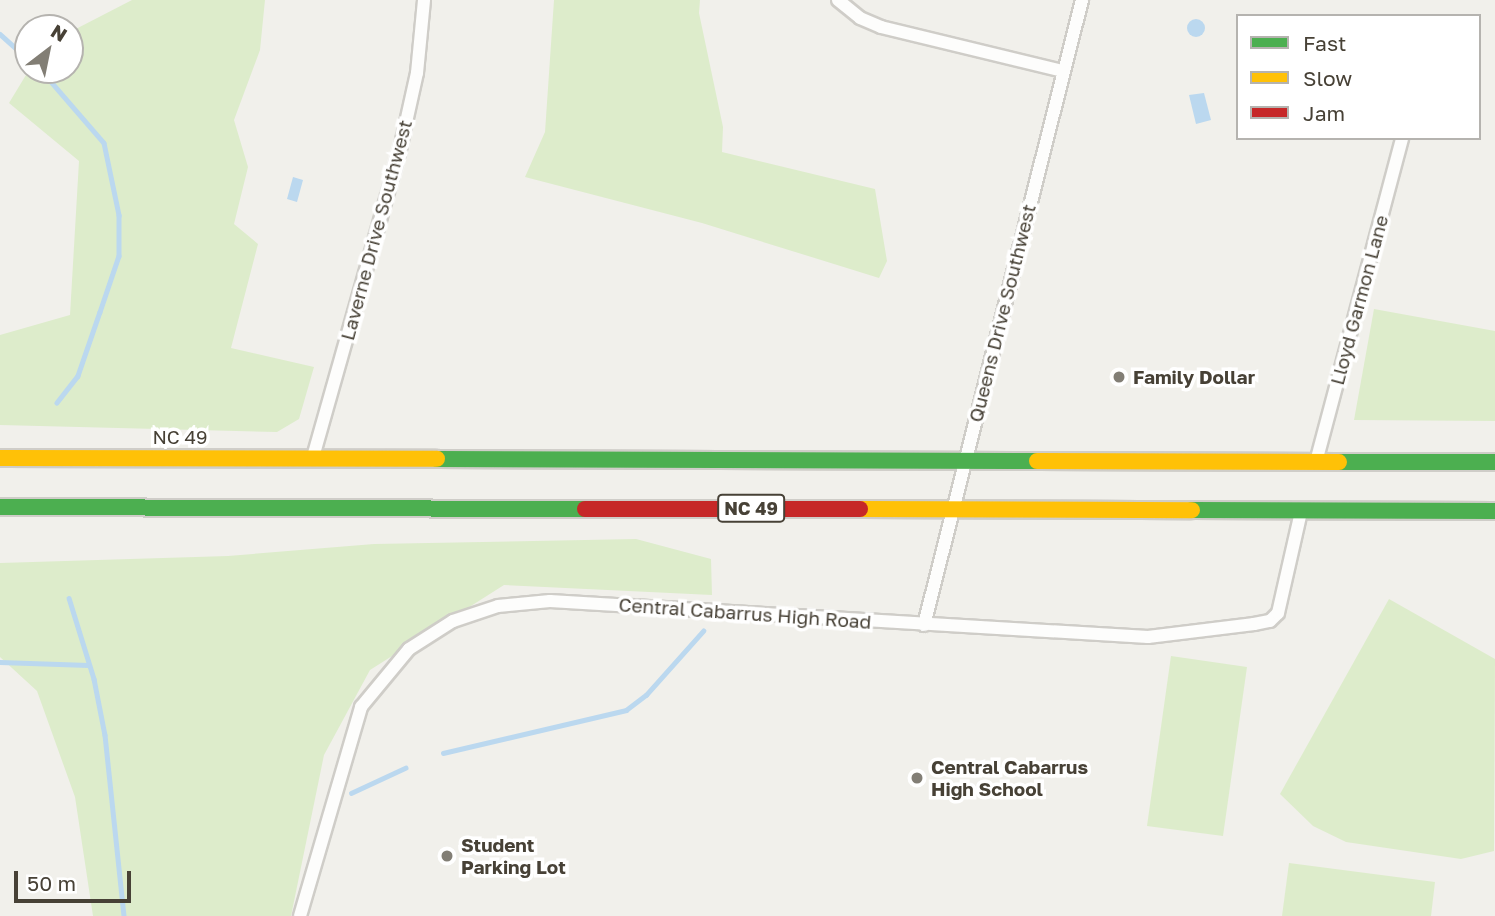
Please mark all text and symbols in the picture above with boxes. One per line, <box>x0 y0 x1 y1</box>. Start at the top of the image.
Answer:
north arrow <box>14 14 84 84</box>
legend <box>1236 14 1481 140</box>
text: N <box>47 19 72 46</box>
text: Fast <box>1303 30 1346 56</box>
text: Slow <box>1303 65 1352 91</box>
text: Jam <box>1303 100 1345 126</box>
street label: Laverne Drive Southwest <box>336 117 416 343</box>
street label: Queens Drive Southwest <box>964 202 1040 424</box>
street label: Lloyd Garmon Lane <box>1325 213 1393 387</box>
place label: Family Dollar <box>1133 366 1255 388</box>
marker: Family Dollar <box>1111 369 1127 385</box>
street label: NC 49 <box>152 426 208 448</box>
road number: NC 49 <box>716 494 786 522</box>
street label: Central Cabarrus High Road <box>618 593 872 633</box>
place label: Central Cabarrus High School <box>931 756 1088 800</box>
marker: Central Cabarrus High School <box>909 770 925 786</box>
place label: Student Parking Lot <box>461 834 566 878</box>
marker: Student Parking Lot <box>439 848 455 864</box>
scale bar <box>18 856 135 900</box>
text: 50 m <box>27 870 76 896</box>

